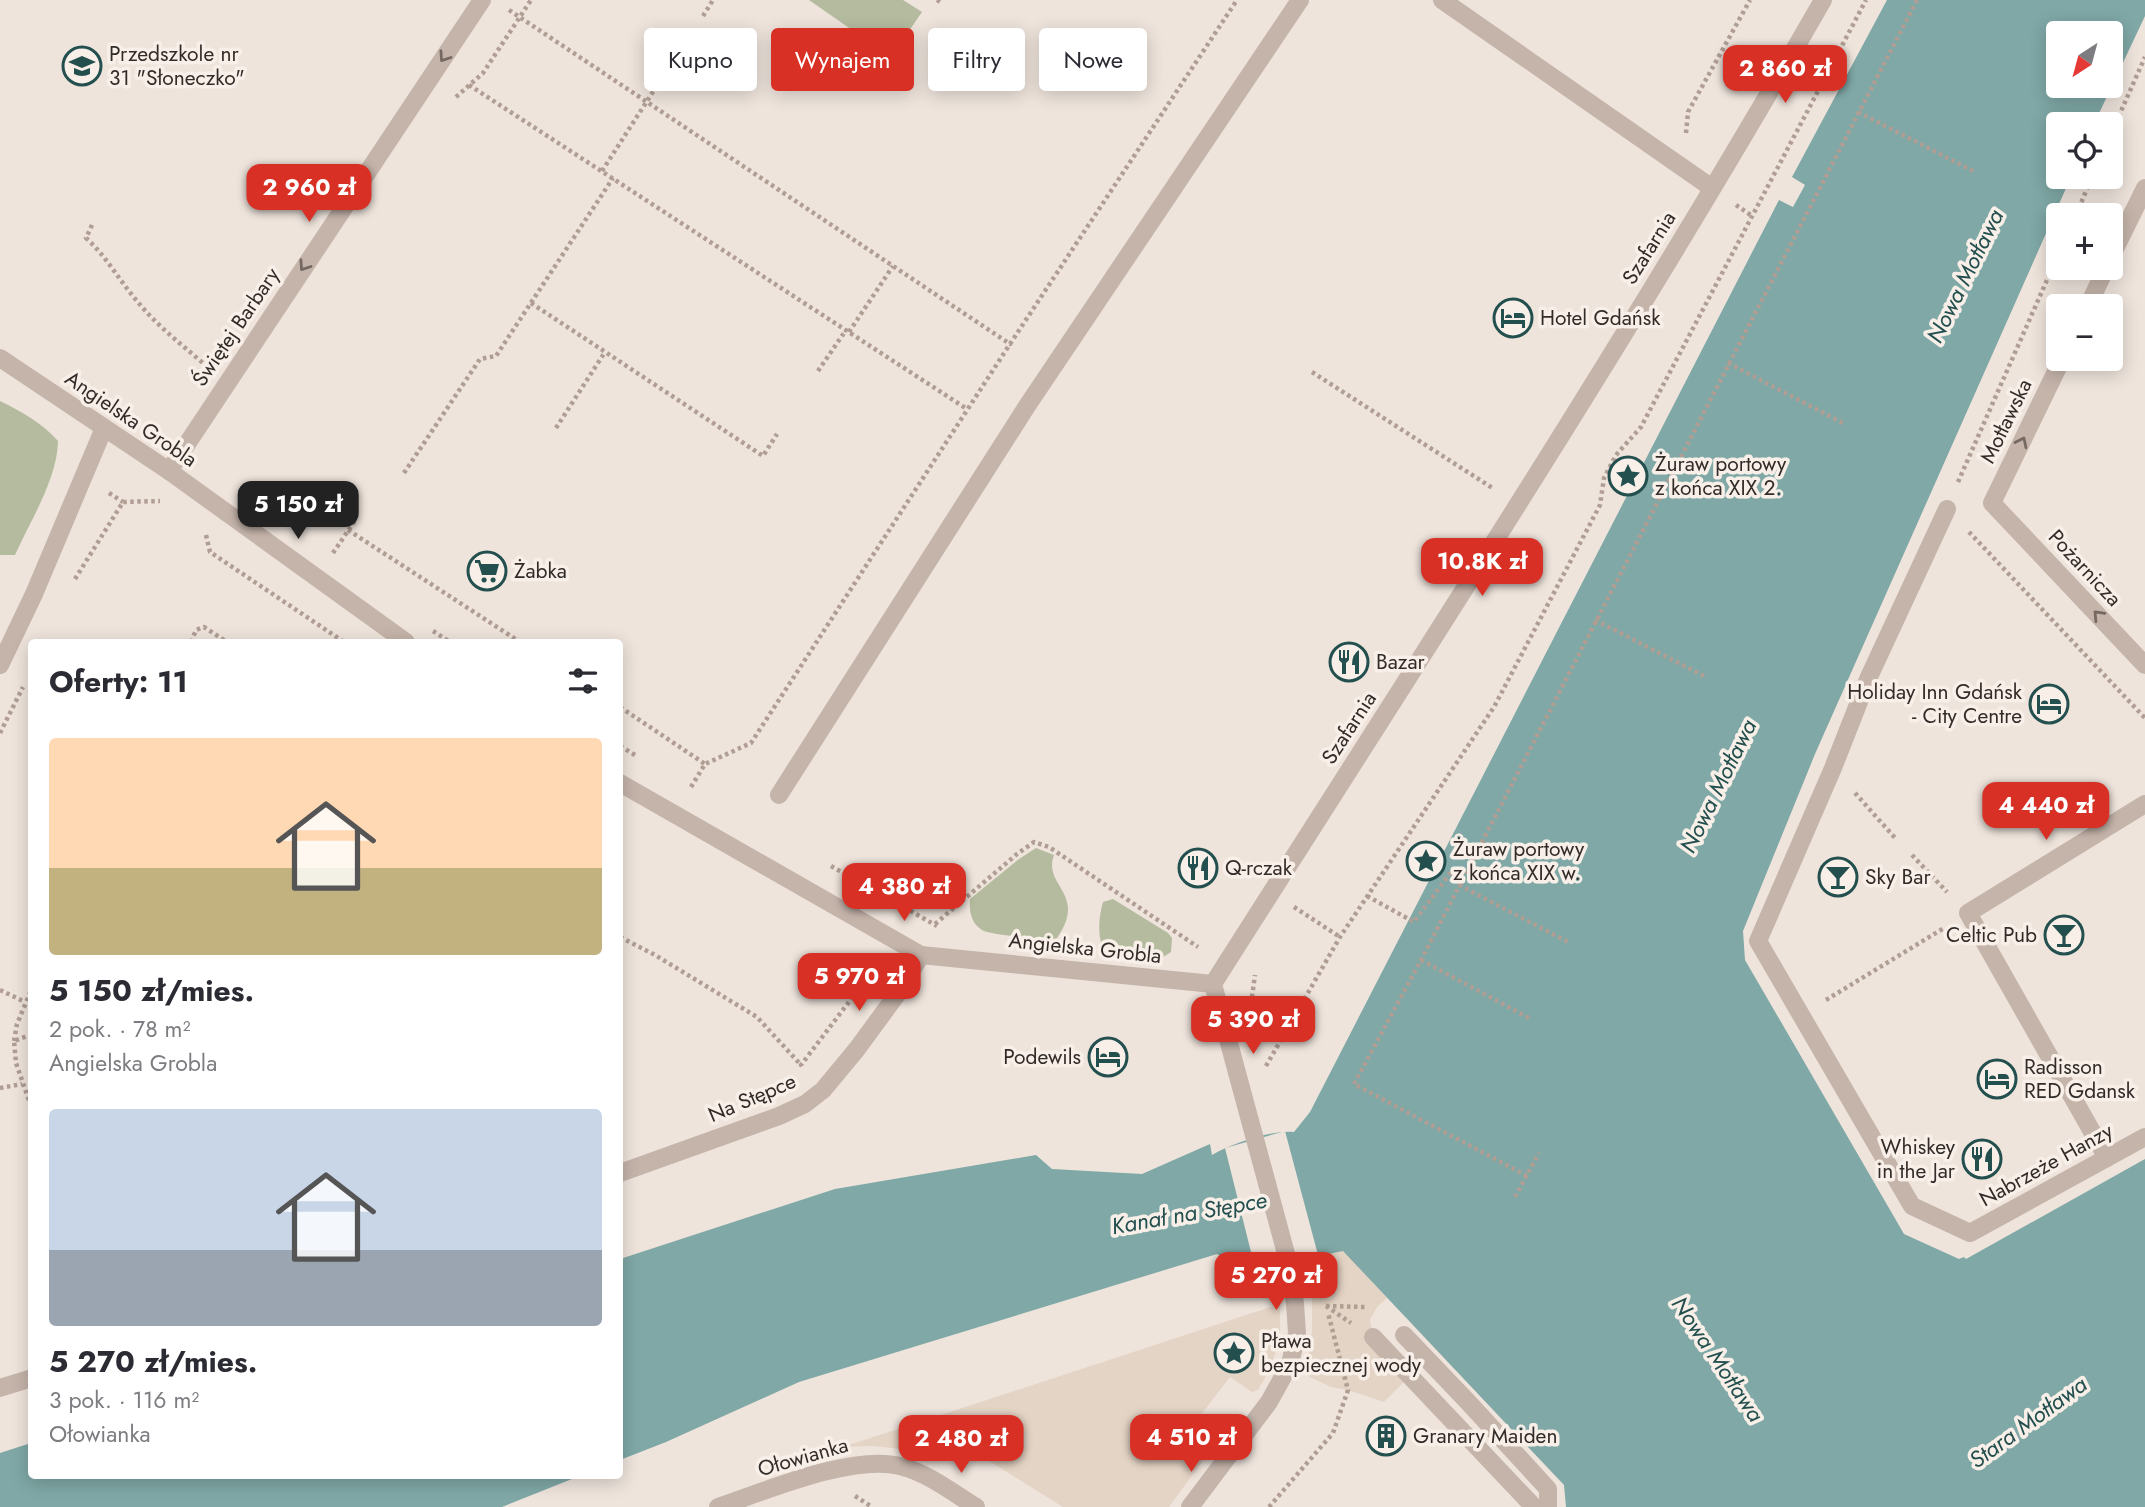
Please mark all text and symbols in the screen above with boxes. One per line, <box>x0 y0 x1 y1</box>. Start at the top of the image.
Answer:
north arrow <box>2046 21 2123 98</box>
map controls <box>2046 21 2123 371</box>
chip: Kupno <box>644 28 757 91</box>
chip: Wynajem <box>771 28 914 91</box>
chip: Filtry <box>928 28 1025 91</box>
chip: Nowe <box>1039 28 1147 91</box>
place label: Przedszkole nr 31 "Słoneczko" <box>109 39 245 93</box>
school or university icon: Przedszkole nr 31 "Słoneczko" <box>61 45 103 87</box>
pin: 2 860 zł <box>1713 46 1857 105</box>
one-way arrow <box>440 49 453 62</box>
text: 2 860 zł <box>1739 51 1831 85</box>
button: locate <box>2046 112 2123 189</box>
pin: 2 960 zł <box>237 164 381 224</box>
text: 2 960 zł <box>262 170 356 204</box>
water label: Nowa Motława <box>1918 203 2012 349</box>
button: + <box>2046 203 2123 280</box>
street label: Szafarnia <box>1615 206 1683 290</box>
one-way arrow <box>300 258 312 271</box>
street label: Świętej Barbary <box>185 261 287 392</box>
button: − <box>2046 294 2123 371</box>
hotel icon: Hotel Gdańsk <box>1492 297 1534 339</box>
place label: Hotel Gdańsk <box>1540 303 1661 333</box>
street label: Angielska Grobla <box>59 364 203 474</box>
street label: Motławska <box>1973 374 2039 468</box>
one-way arrow <box>2013 437 2027 449</box>
place label: Żuraw portowy z końca XIX 2. <box>1655 449 1787 503</box>
place icon: Żuraw portowy z końca XIX 2. <box>1607 455 1649 497</box>
pin: 5 150 zł <box>226 482 370 541</box>
text: 5 150 zł <box>254 487 342 521</box>
street label: Pożarnicza <box>2041 523 2129 613</box>
pin: 10.8K zł <box>1410 538 1554 598</box>
text: 10.8K zł <box>1437 544 1527 578</box>
supermarket icon: Żabka <box>466 550 508 592</box>
place label: Żabka <box>514 556 567 586</box>
one-way arrow <box>2094 611 2107 624</box>
restaurant icon: Bazar <box>1328 641 1370 683</box>
place label: Bazar <box>1376 647 1426 677</box>
text: Oferty: 11 <box>49 660 188 703</box>
icon: filters <box>564 662 602 700</box>
place label: Holiday Inn Gdańsk - City Centre <box>1847 677 2023 731</box>
hotel icon: Holiday Inn Gdańsk - City Centre <box>2028 683 2070 725</box>
street label: Szafarnia <box>1314 686 1384 770</box>
water label: Nowa Motława <box>1671 713 1765 859</box>
pin: 4 440 zł <box>1974 782 2118 842</box>
icon: home <box>263 783 389 909</box>
text: 4 440 zł <box>1998 788 2094 822</box>
place label: Żuraw portowy z końca XIX w. <box>1453 834 1585 888</box>
place icon: Żuraw portowy z końca XIX w. <box>1405 840 1447 882</box>
restaurant icon: Q-rczak <box>1177 847 1219 889</box>
place label: Q-rczak <box>1225 853 1293 883</box>
bar icon: Sky Bar <box>1817 856 1859 898</box>
place label: Sky Bar <box>1865 862 1931 892</box>
pin: 4 380 zł <box>832 864 976 923</box>
text: 4 380 zł <box>858 869 950 903</box>
bar icon: Celtic Pub <box>2043 914 2085 956</box>
place label: Celtic Pub <box>1946 920 2037 950</box>
street label: Angielska Grobla <box>1007 925 1163 971</box>
pin: 5 970 zł <box>787 954 931 1013</box>
text: 5 970 zł <box>814 959 904 993</box>
text: 5 150 zł/mies. <box>49 969 254 1012</box>
pin: 5 390 zł <box>1181 996 1325 1056</box>
text: 5 390 zł <box>1207 1002 1299 1036</box>
text: 2 pok. · 78 m² <box>49 1012 191 1046</box>
hotel icon: Podewils <box>1087 1036 1129 1078</box>
place label: Podewils <box>1003 1042 1081 1072</box>
text: Angielska Grobla <box>49 1046 217 1080</box>
place label: Radisson RED Gdansk <box>2024 1052 2136 1106</box>
hotel icon: Radisson RED Gdansk <box>1976 1058 2018 1100</box>
street label: Na Stępce <box>703 1066 801 1130</box>
street label: Nabrzeże Hanzy <box>1974 1116 2119 1214</box>
place label: Whiskey in the Jar <box>1877 1132 1956 1186</box>
restaurant icon: Whiskey in the Jar <box>1961 1138 2003 1180</box>
icon: home <box>263 1154 389 1280</box>
water label: Kanał na Stępce <box>1109 1183 1270 1243</box>
pin: 5 270 zł <box>1204 1252 1348 1312</box>
text: 5 270 zł <box>1230 1258 1322 1292</box>
water label: Nowa Motława <box>1663 1289 1773 1429</box>
place label: Pława bezpiecznej wody <box>1261 1326 1422 1380</box>
place icon: Pława bezpiecznej wody <box>1213 1332 1255 1374</box>
text: 5 270 zł/mies. <box>49 1340 257 1383</box>
water label: Stara Motława <box>1962 1367 2094 1477</box>
text: 3 pok. · 116 m² <box>49 1383 199 1417</box>
pin: 4 510 zł <box>1119 1414 1263 1474</box>
building icon: Granary Maiden <box>1365 1415 1407 1457</box>
pin: 2 480 zł <box>889 1416 1033 1475</box>
text: Ołowianka <box>49 1417 151 1451</box>
text: 4 510 zł <box>1146 1420 1236 1454</box>
text: 2 480 zł <box>915 1421 1007 1455</box>
place label: Granary Maiden <box>1413 1421 1557 1451</box>
street label: Ołowianka <box>754 1430 852 1484</box>

